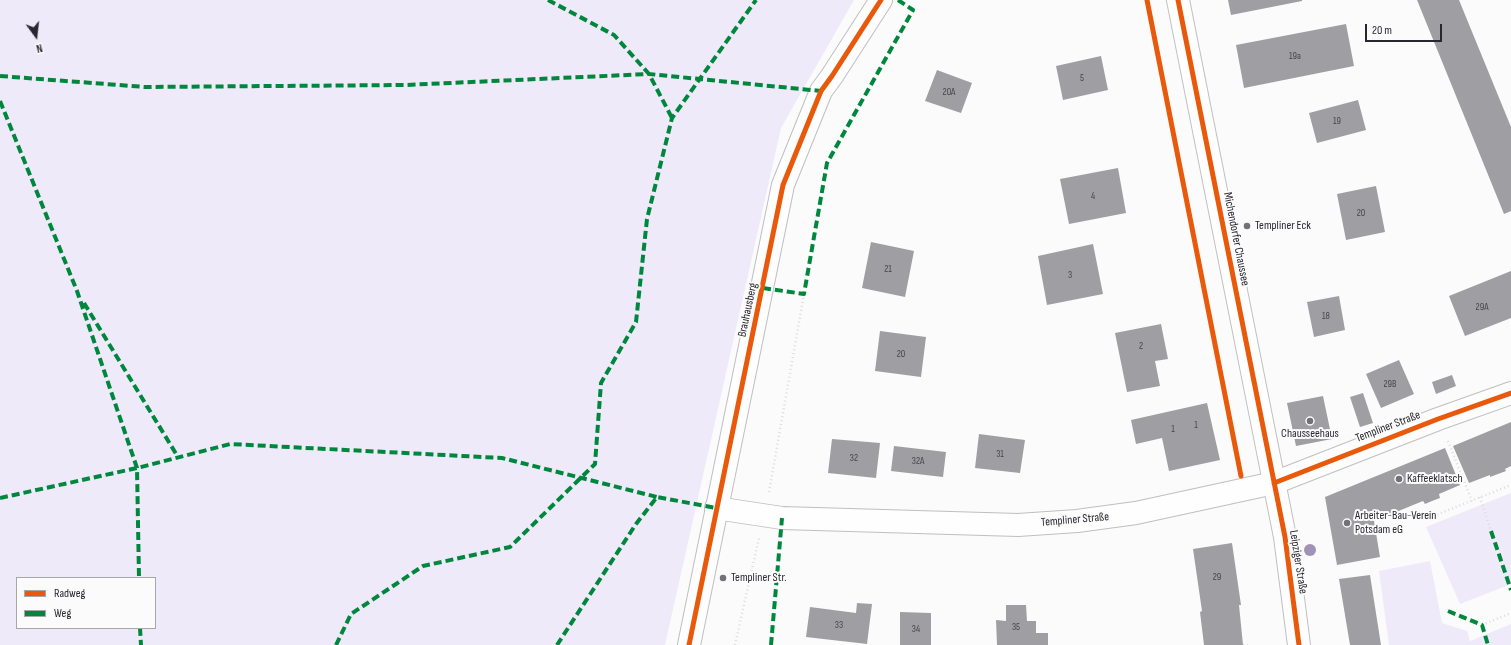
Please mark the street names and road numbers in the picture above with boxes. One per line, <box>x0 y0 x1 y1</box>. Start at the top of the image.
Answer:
street label: Michendorfer Chaussee <box>1220 191 1252 287</box>
street label: Brauhausberg <box>735 282 761 338</box>
street label: Templiner Straße <box>1354 408 1422 446</box>
street label: Templiner Straße <box>1040 510 1110 530</box>
street label: Leipziger Straße <box>1286 529 1310 595</box>

